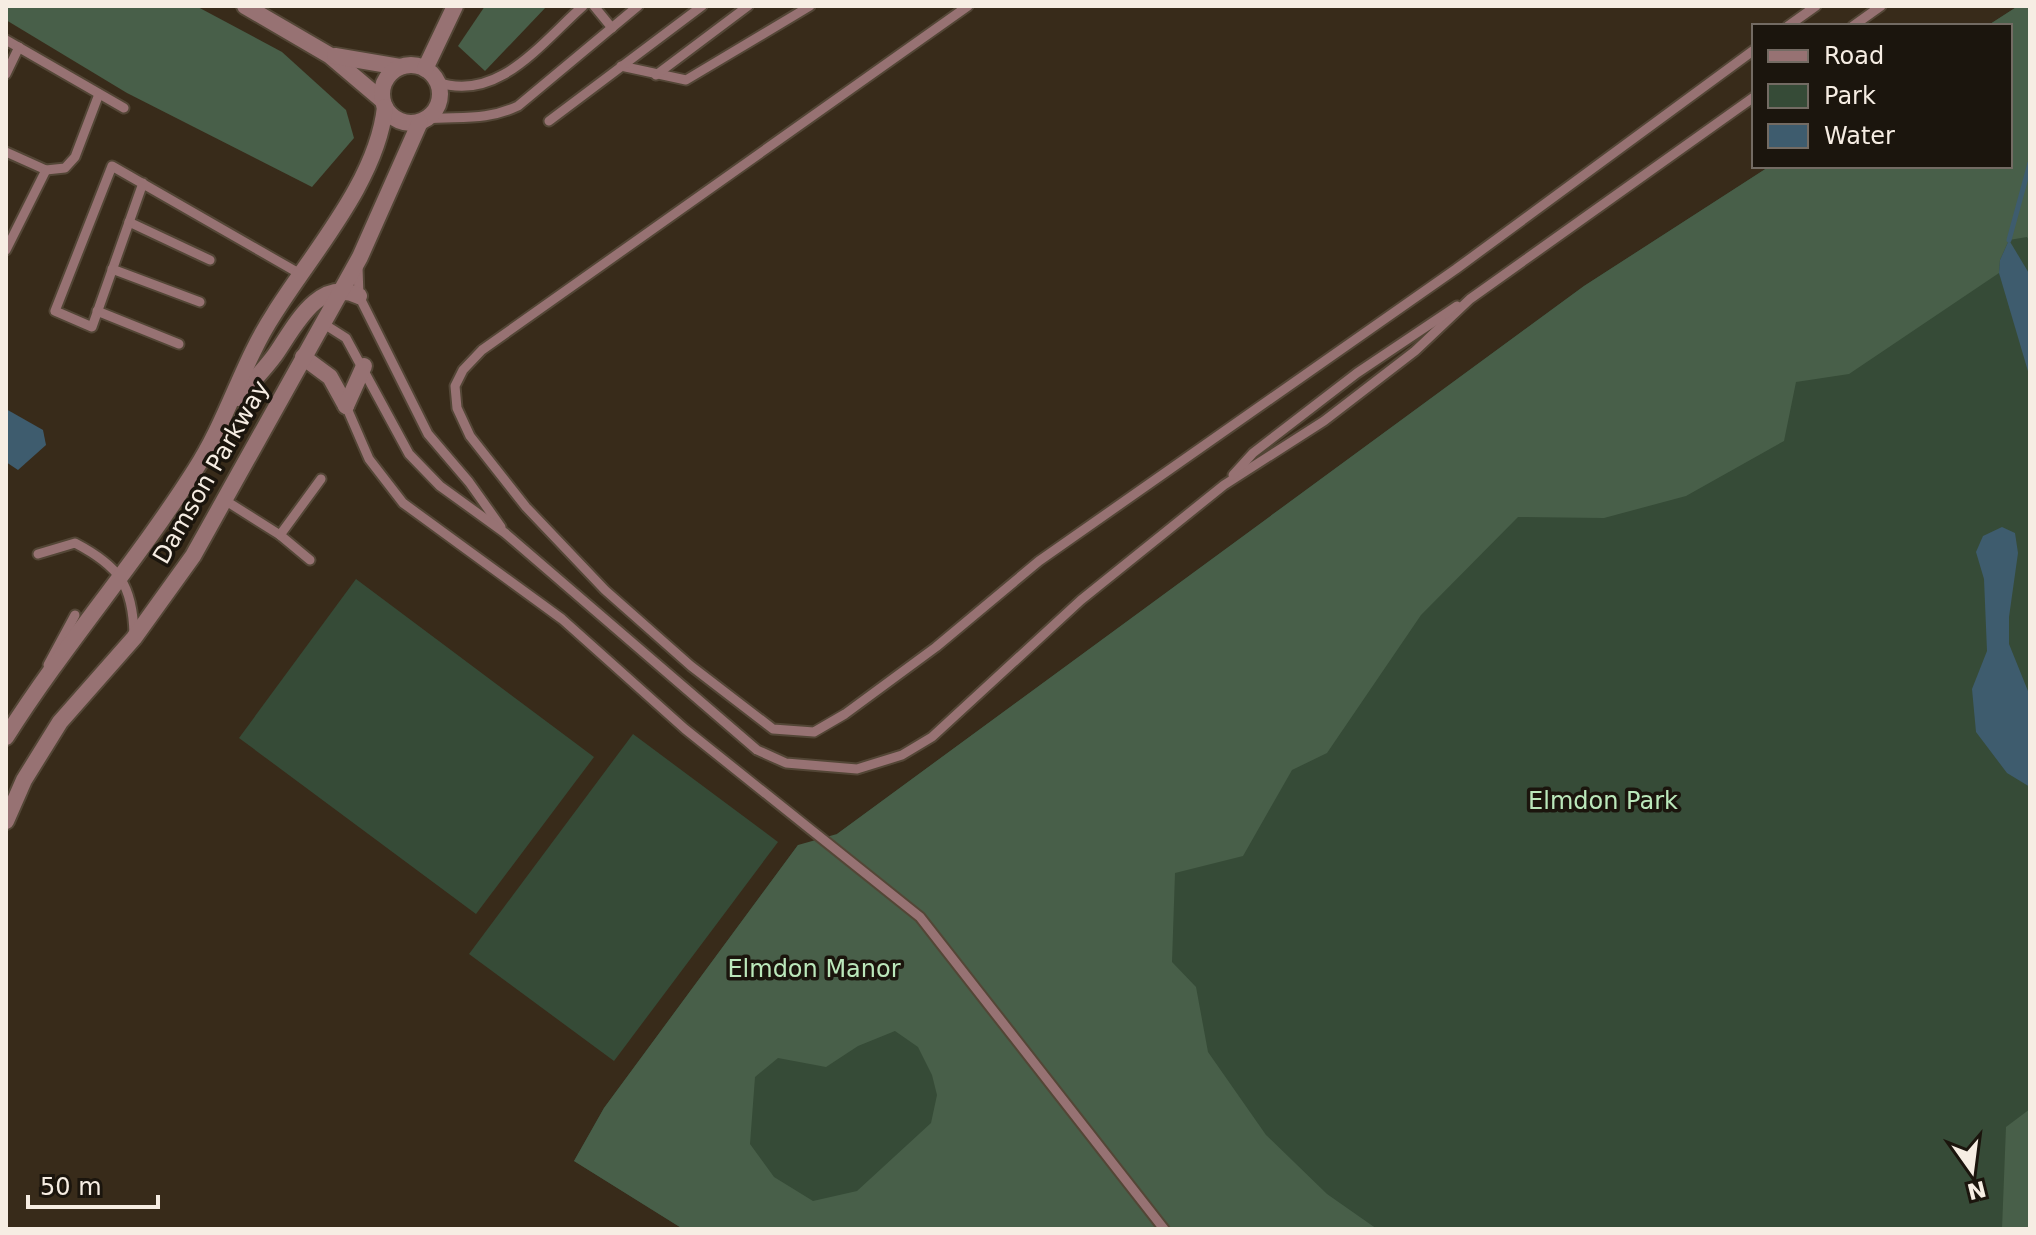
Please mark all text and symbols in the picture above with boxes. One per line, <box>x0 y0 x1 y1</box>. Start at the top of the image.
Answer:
legend <box>1752 24 2012 168</box>
text: Road <box>1824 42 1884 70</box>
text: Park <box>1824 82 1876 110</box>
text: Water <box>1824 122 1895 150</box>
street label: Damson Parkway <box>147 375 275 569</box>
park label: Elmdon Park <box>1528 787 1678 815</box>
park label: Elmdon Manor <box>727 955 901 983</box>
north arrow <box>1932 1131 2012 1211</box>
scale bar <box>28 1159 158 1209</box>
text: 50 m <box>40 1173 102 1201</box>
text: N <box>1965 1176 1989 1204</box>

